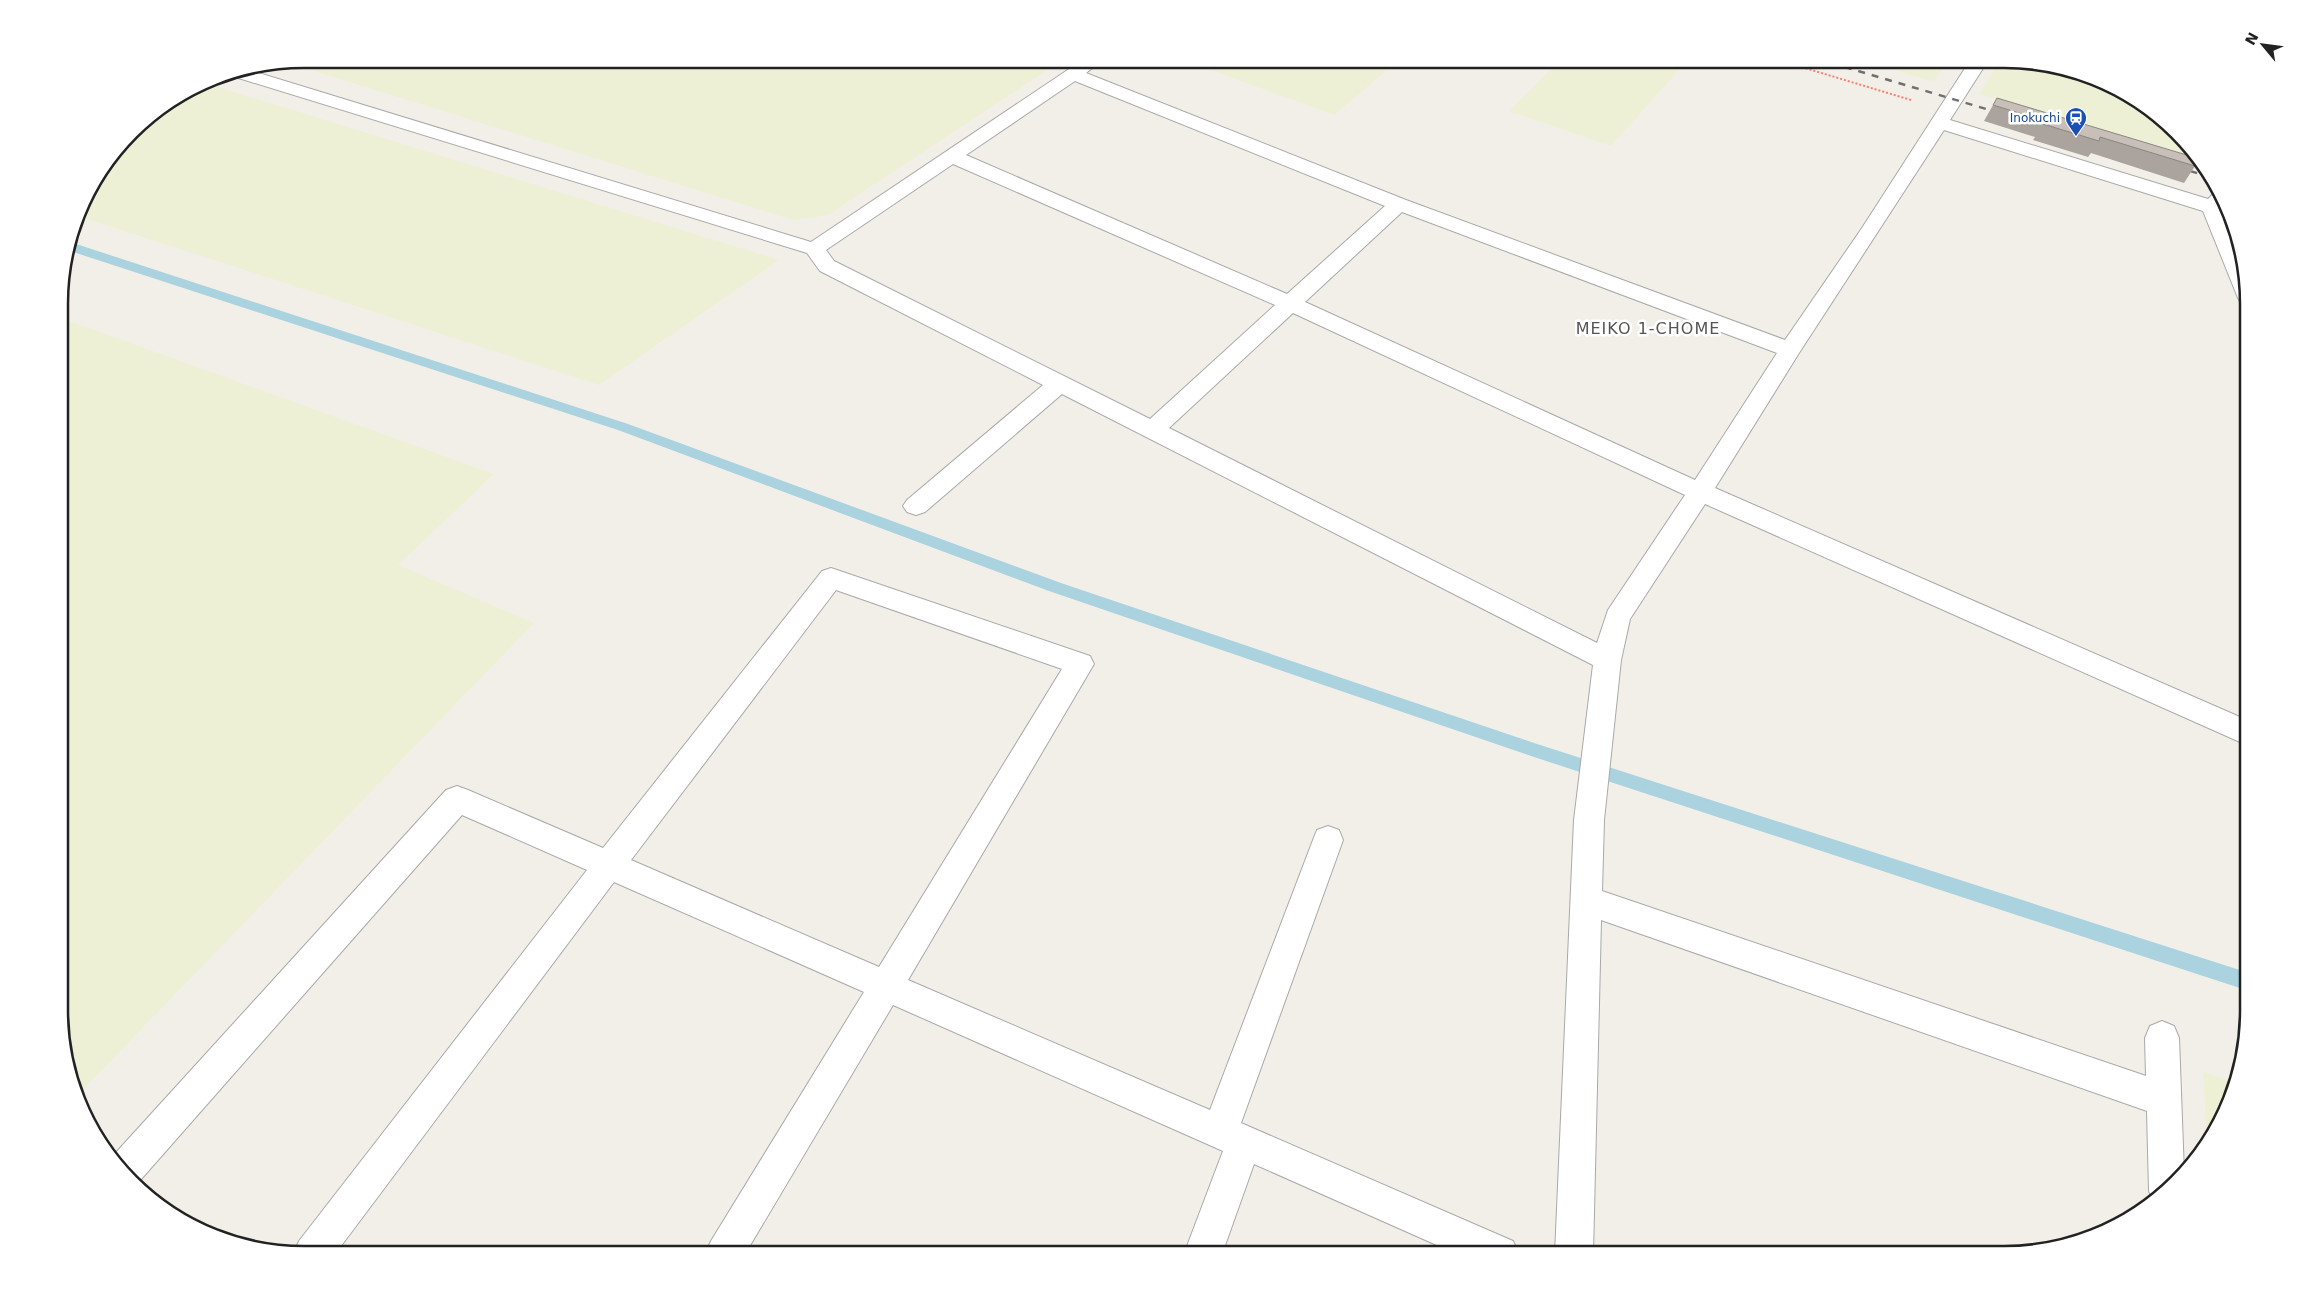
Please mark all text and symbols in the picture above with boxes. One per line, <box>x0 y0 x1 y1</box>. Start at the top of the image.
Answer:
north arrow <box>2238 20 2288 70</box>
text: N <box>2242 30 2261 48</box>
station icon: Inokuchi <box>2064 106 2088 137</box>
place label: Inokuchi <box>2010 111 2060 125</box>
district label: MEIKO 1-CHOME <box>1576 319 1720 338</box>

